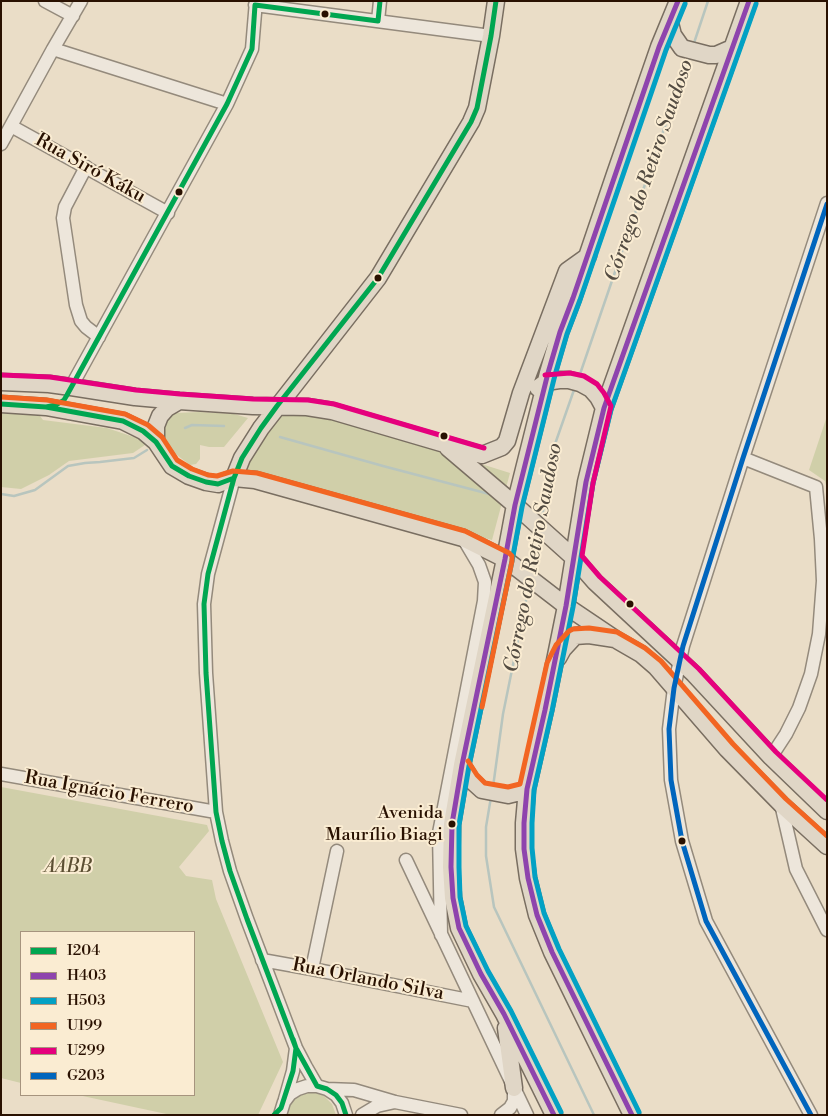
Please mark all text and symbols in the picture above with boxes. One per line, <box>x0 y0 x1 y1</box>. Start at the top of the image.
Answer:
unlabelled marker <box>320 9 330 19</box>
water label: Córrego do Retiro Saudoso <box>601 57 699 285</box>
street label: Rua Siró Káku <box>31 129 149 209</box>
unlabelled marker <box>174 187 184 197</box>
unlabelled marker <box>373 273 383 283</box>
unlabelled marker <box>439 431 449 441</box>
water label: Córrego do Retiro Saudoso <box>500 441 568 675</box>
unlabelled marker <box>625 599 635 609</box>
street label: Rua Ignácio Ferrero <box>23 767 195 819</box>
place label: Avenida Maurílio Biagi <box>326 803 443 846</box>
marker: Avenida Maurílio Biagi <box>447 819 457 829</box>
unlabelled marker <box>677 836 687 846</box>
park label: AABB <box>44 856 92 878</box>
legend <box>20 931 195 1096</box>
text: I204 <box>67 941 100 960</box>
street label: Rua Orlando Silva <box>290 954 446 1006</box>
text: H403 <box>67 966 106 985</box>
text: H503 <box>67 991 106 1010</box>
text: U199 <box>67 1016 102 1035</box>
text: U299 <box>67 1041 105 1060</box>
text: G203 <box>67 1066 105 1085</box>

